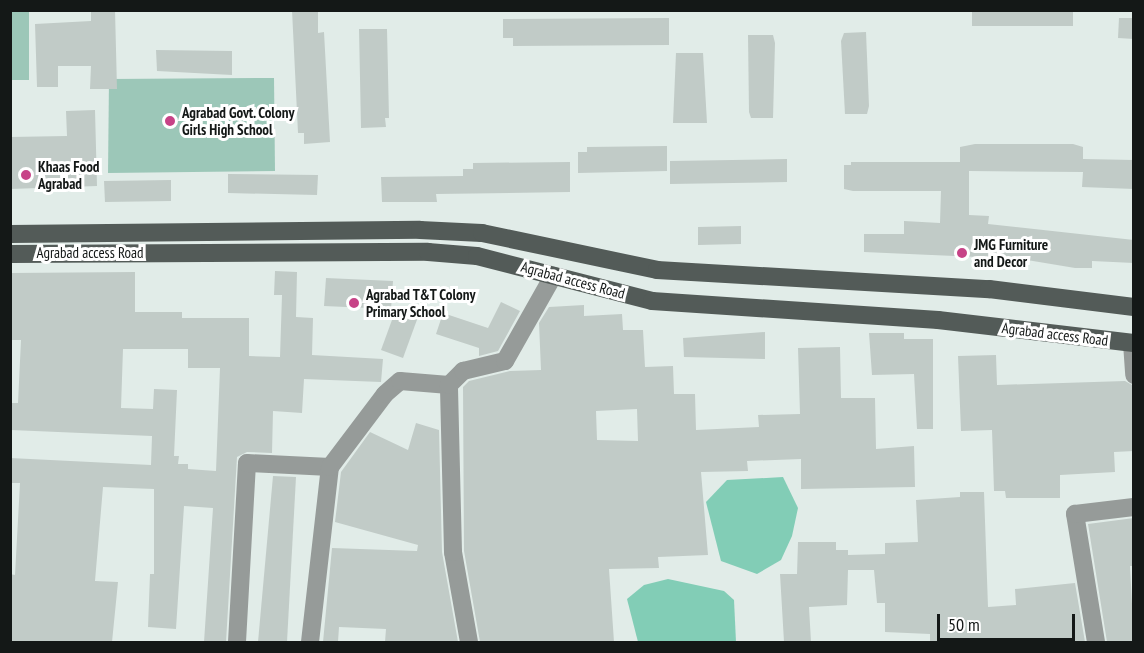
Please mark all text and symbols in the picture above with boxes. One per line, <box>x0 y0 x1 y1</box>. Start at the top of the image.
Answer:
place label: Agrabad Govt. Colony Girls High School <box>182 103 296 138</box>
marker: Agrabad Govt. Colony Girls High School <box>163 114 177 128</box>
place label: Khaas Food Agrabad <box>38 157 100 192</box>
marker: Khaas Food Agrabad <box>19 168 33 182</box>
place label: JMG Furniture and Decor <box>974 235 1048 270</box>
street label: Agrabad access Road <box>37 244 143 262</box>
marker: JMG Furniture and Decor <box>955 246 969 260</box>
street label: Agrabad access Road <box>519 257 627 303</box>
place label: Agrabad T&T Colony Primary School <box>366 285 477 320</box>
marker: Agrabad T&T Colony Primary School <box>347 296 361 310</box>
street label: Agrabad access Road <box>1001 319 1109 349</box>
scale bar <box>940 602 1078 640</box>
text: 50 m <box>948 613 980 636</box>

